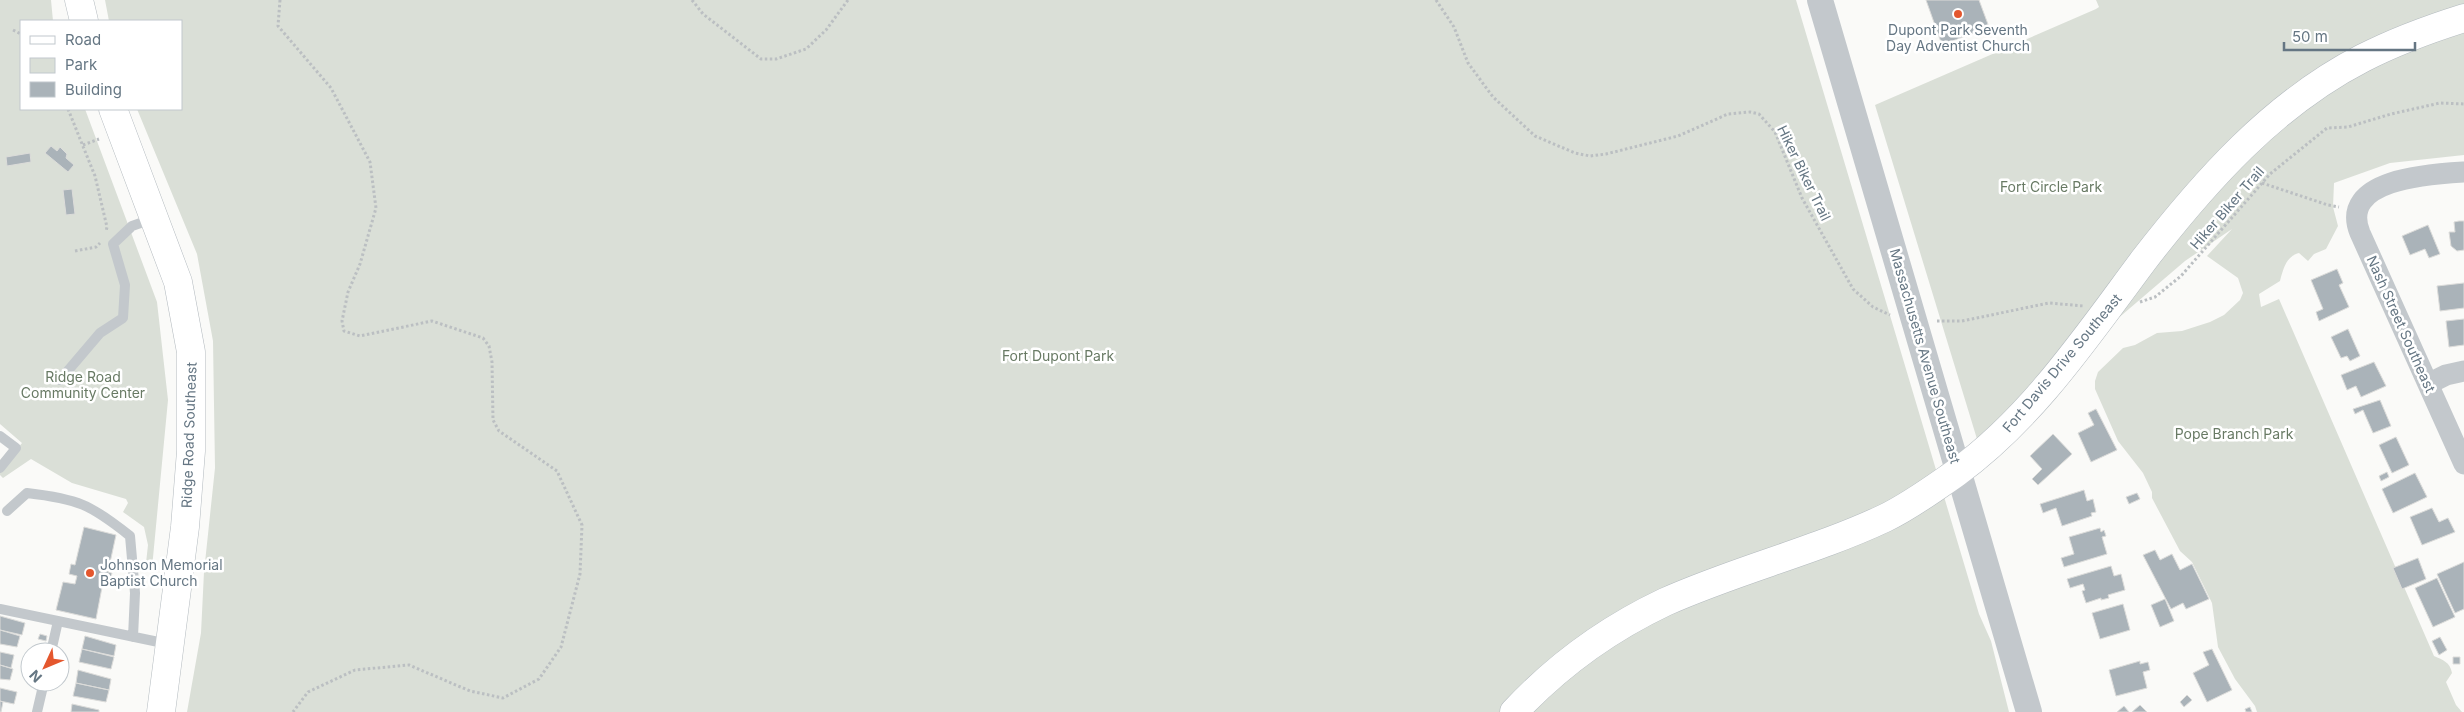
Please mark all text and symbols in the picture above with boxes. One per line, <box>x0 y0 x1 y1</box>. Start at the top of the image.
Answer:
marker: Dupont Park Seventh Day Adventist Church <box>1952 8 1964 20</box>
legend <box>20 20 182 110</box>
scale bar <box>2284 20 2415 52</box>
place label: Dupont Park Seventh Day Adventist Church <box>1886 21 2030 54</box>
text: 50 m <box>2292 27 2328 46</box>
text: Road <box>65 30 101 49</box>
text: Park <box>65 55 98 74</box>
text: Building <box>65 80 122 99</box>
street label: Hiker Biker Trail <box>1774 122 1835 223</box>
street label: Hiker Biker Trail <box>2186 163 2267 252</box>
park label: Fort Circle Park <box>2000 178 2102 195</box>
street label: Massachusetts Avenue Southeast <box>1887 246 1965 466</box>
street label: Nash Street Southeast <box>2364 253 2440 395</box>
street label: Fort Davis Drive Southeast <box>1999 290 2125 435</box>
park label: Fort Dupont Park <box>1002 347 1114 364</box>
street label: Ridge Road Southeast <box>177 361 200 508</box>
park label: Ridge Road Community Center <box>21 368 145 401</box>
park label: Pope Branch Park <box>2175 425 2294 442</box>
place label: Johnson Memorial Baptist Church <box>100 556 223 589</box>
marker: Johnson Memorial Baptist Church <box>84 567 96 579</box>
north arrow <box>20 642 70 692</box>
text: N <box>25 667 45 686</box>

